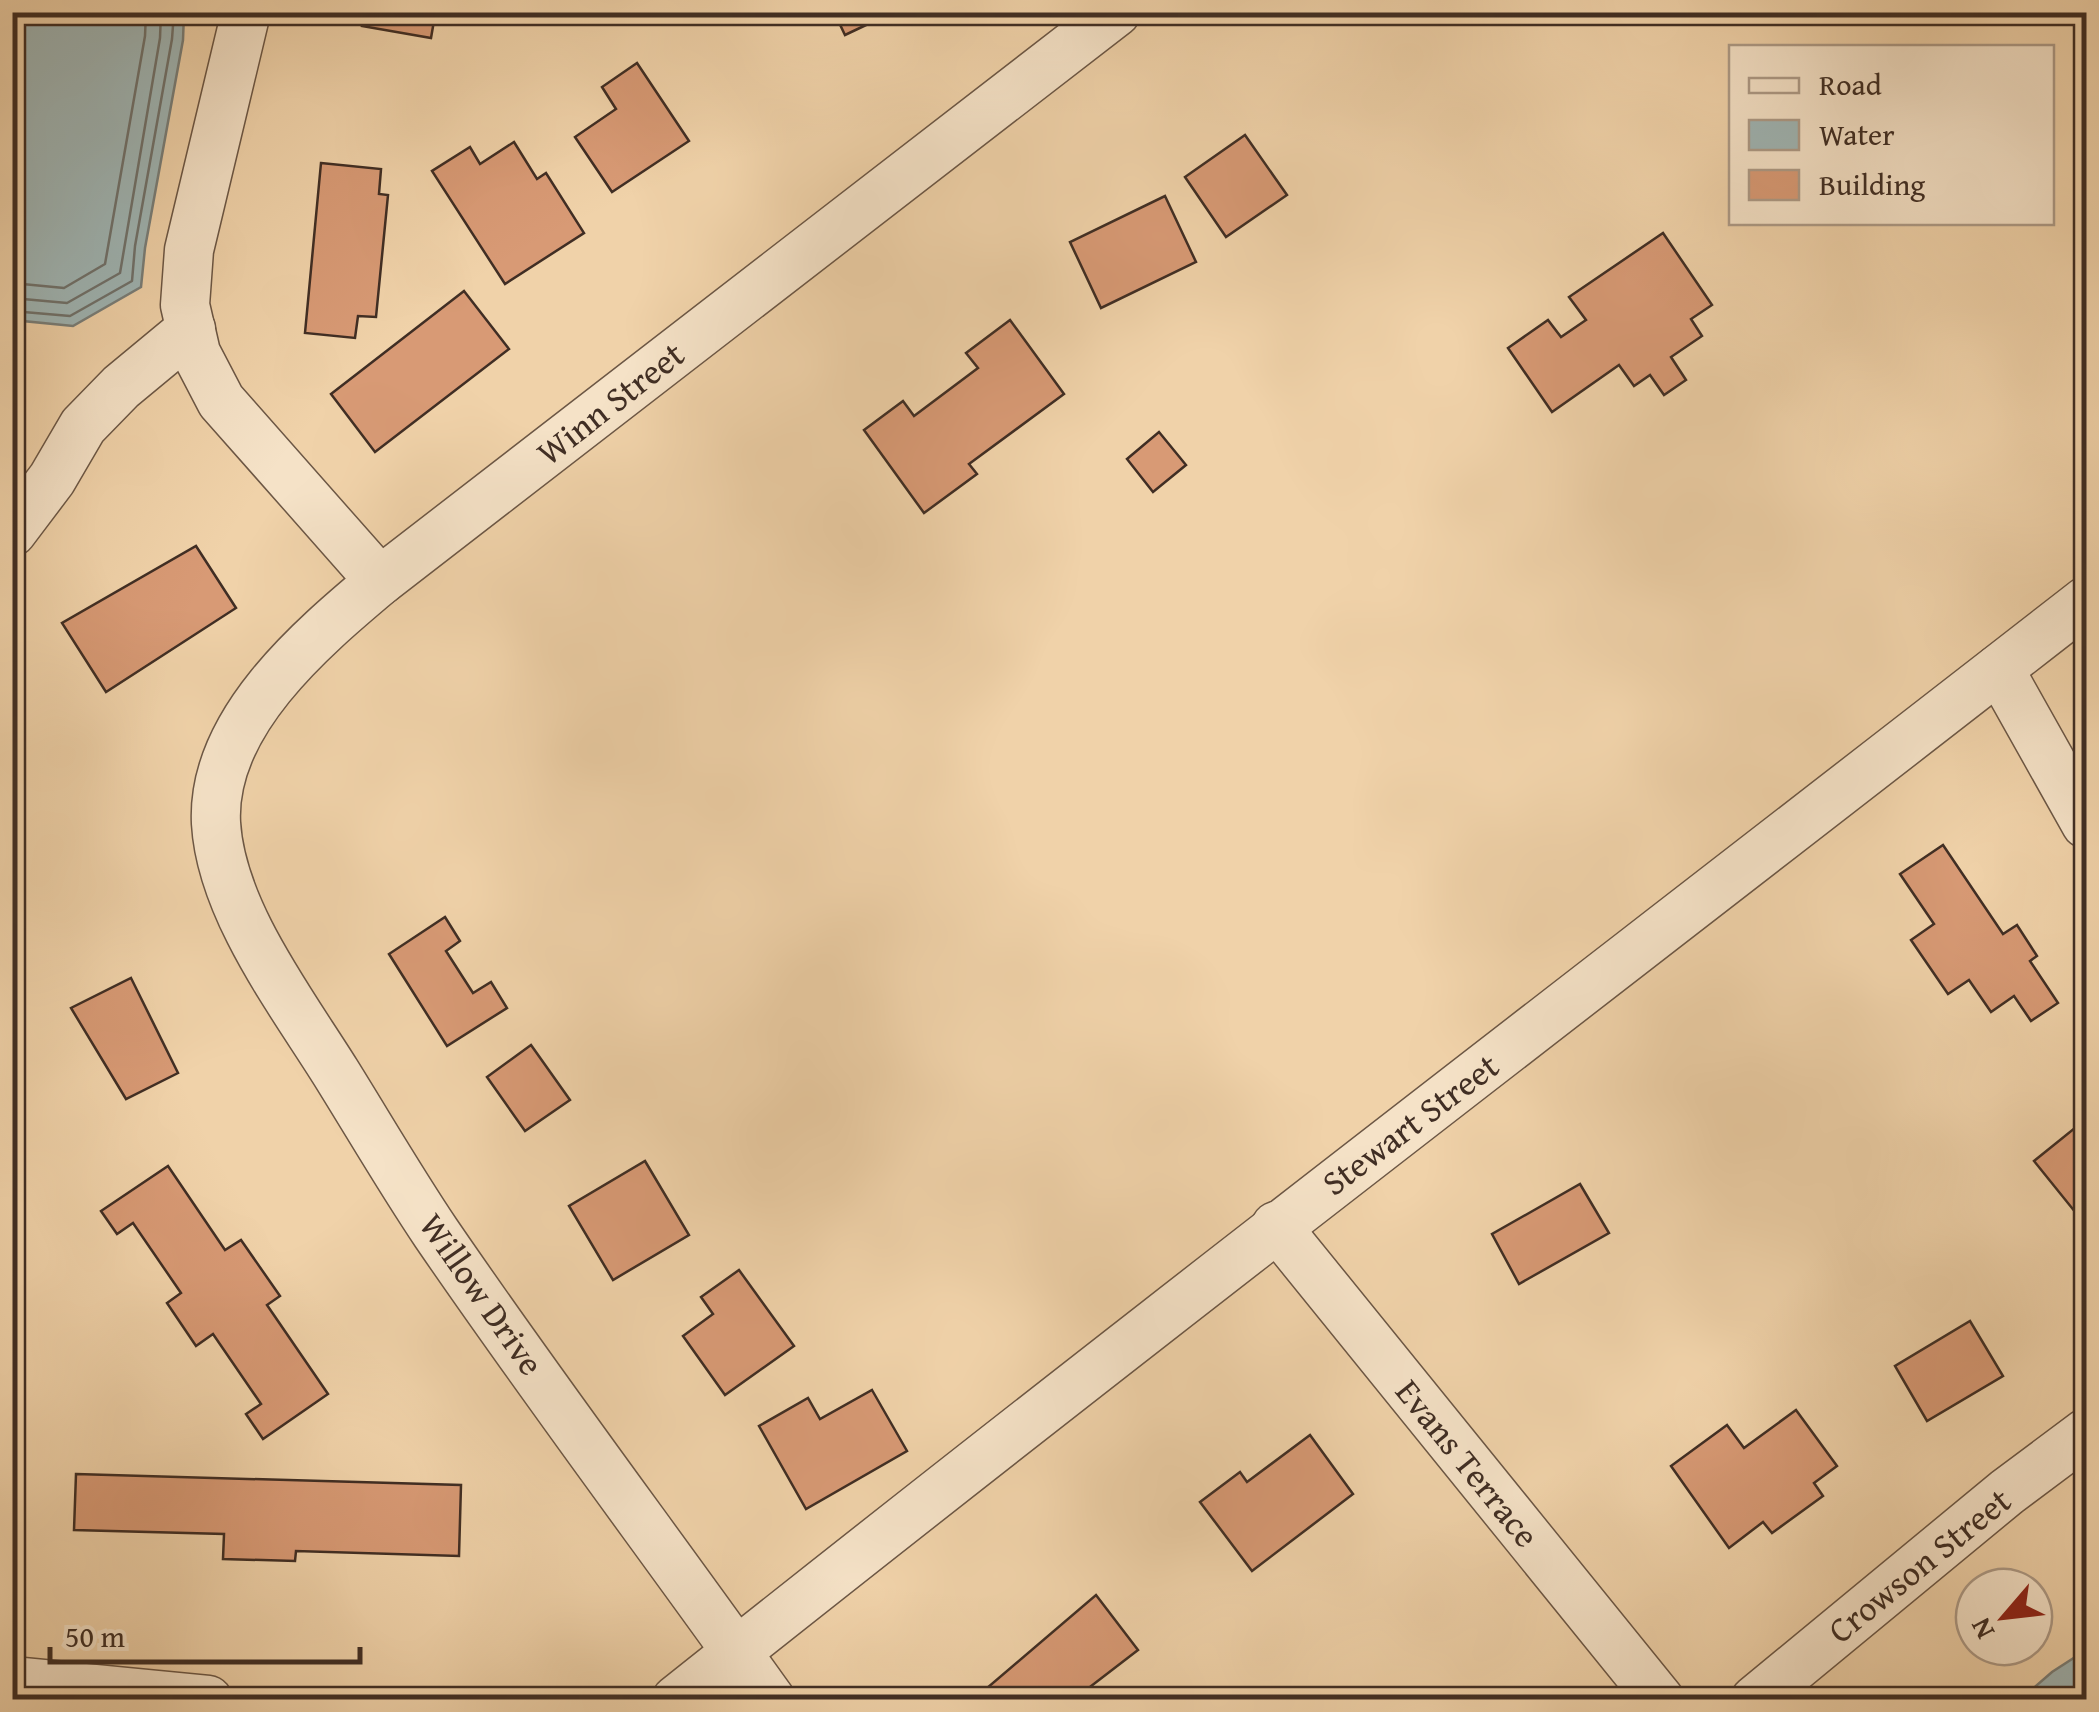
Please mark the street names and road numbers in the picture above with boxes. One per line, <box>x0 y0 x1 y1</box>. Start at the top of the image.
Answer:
street label: Winn Street <box>525 329 695 477</box>
street label: Stewart Street <box>1311 1041 1509 1207</box>
street label: Willow Drive <box>407 1203 557 1385</box>
street label: Evans Terrace <box>1384 1368 1552 1558</box>
street label: Crowson Street <box>1816 1475 2022 1655</box>

